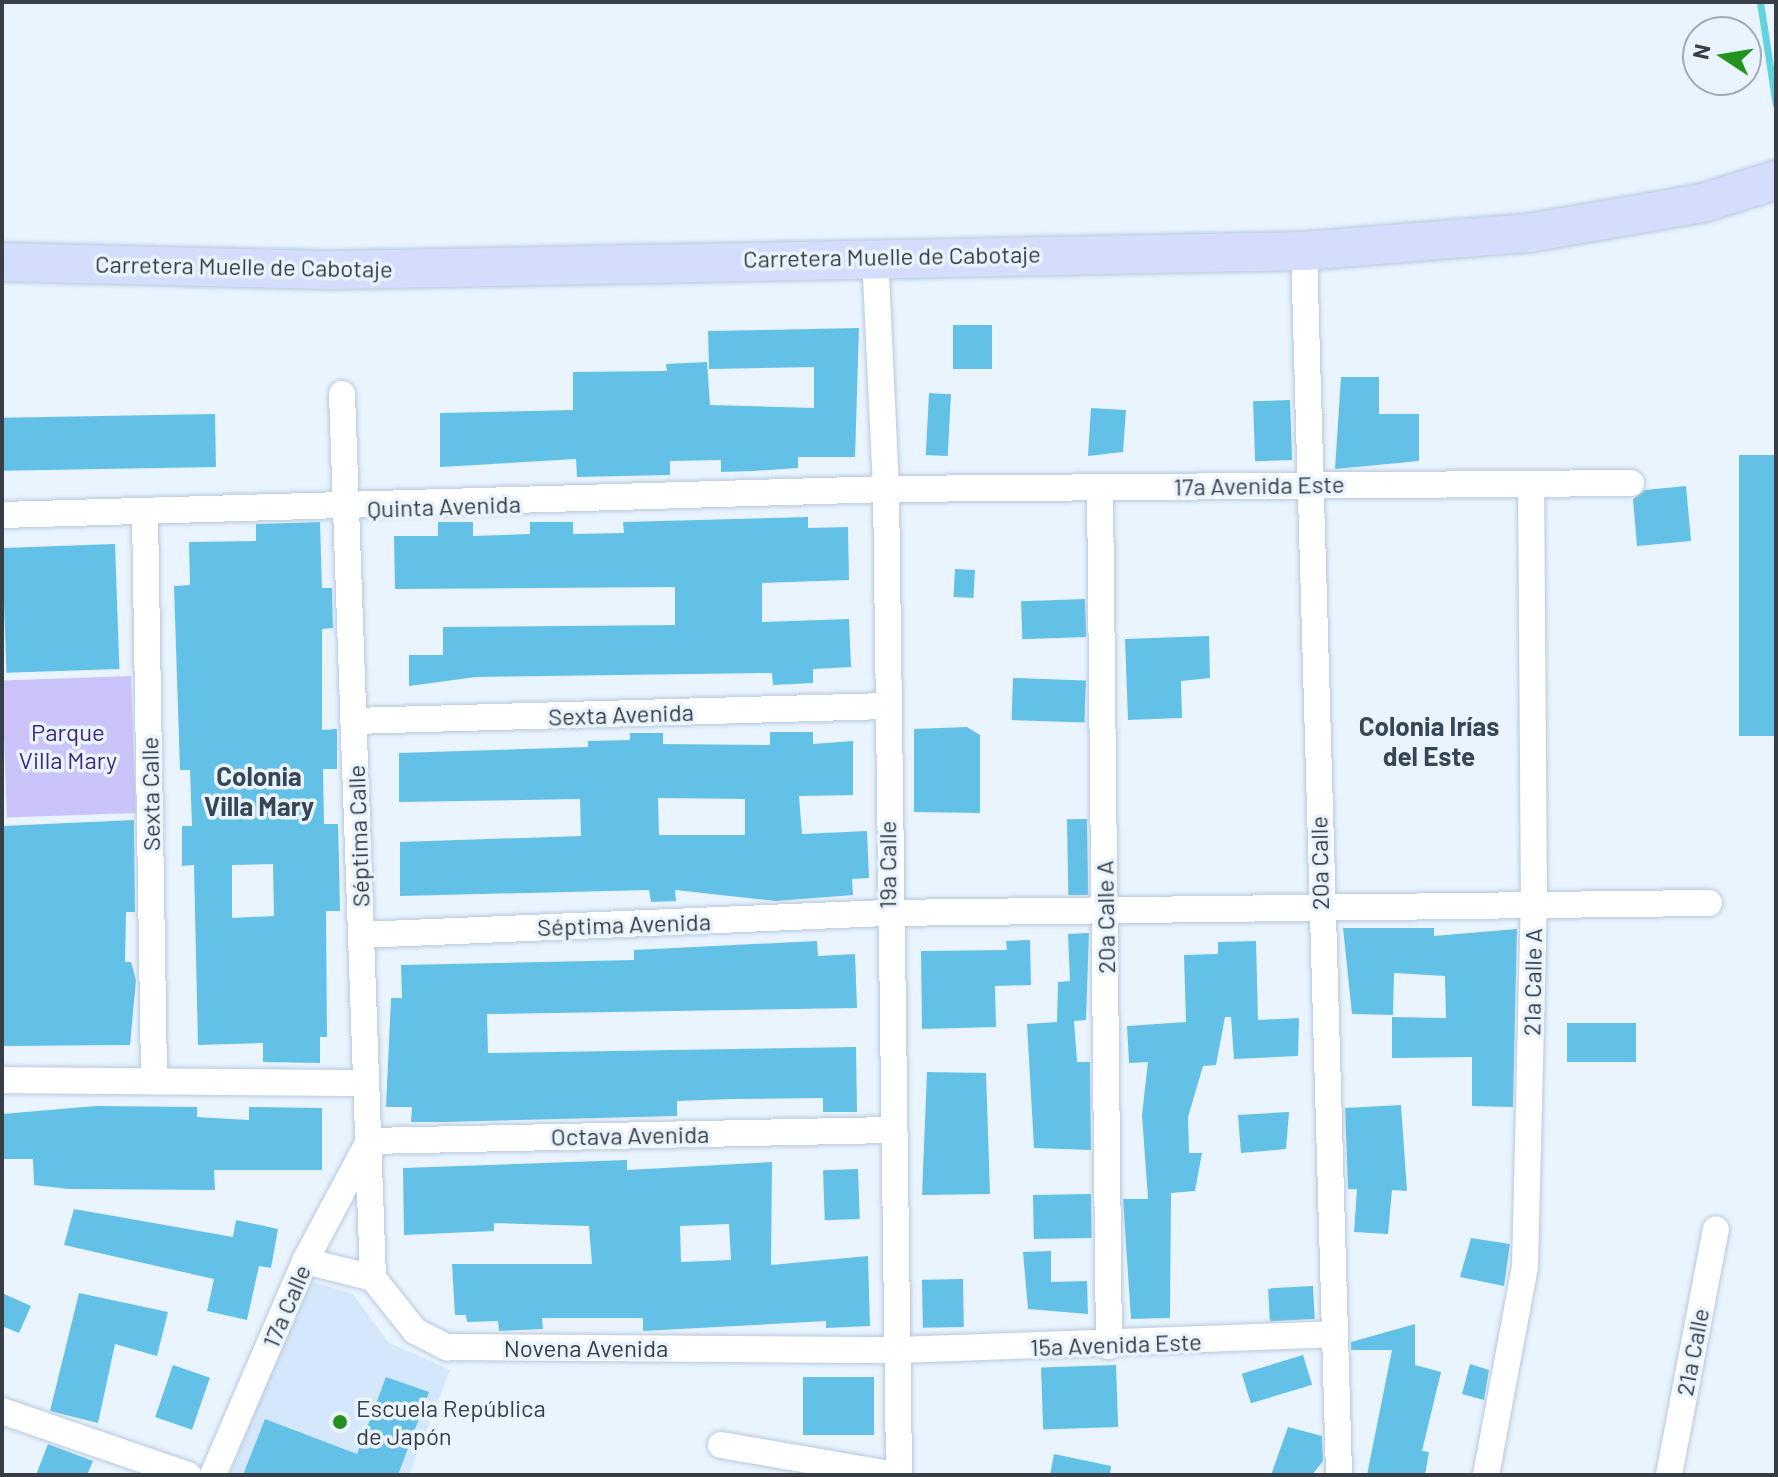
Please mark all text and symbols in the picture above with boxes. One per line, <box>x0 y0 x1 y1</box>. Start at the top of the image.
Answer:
north arrow <box>1682 16 1762 96</box>
text: N <box>1686 42 1715 61</box>
street label: Carretera Muelle de Cabotaje <box>743 239 1041 273</box>
street label: Carretera Muelle de Cabotaje <box>95 249 393 283</box>
street label: 17a Avenida Este <box>1173 469 1345 501</box>
street label: Quinta Avenida <box>367 489 521 523</box>
street label: Sexta Avenida <box>548 697 694 731</box>
district label: Colonia Irías del Este <box>1359 710 1499 772</box>
park label: Parque Villa Mary <box>19 718 117 774</box>
street label: Sexta Calle <box>135 737 165 851</box>
district label: Colonia Villa Mary <box>204 760 314 822</box>
street label: Séptima Calle <box>341 764 375 908</box>
street label: 20a Calle <box>1304 816 1334 910</box>
street label: 19a Calle <box>873 821 901 909</box>
street label: 20a Calle A <box>1090 860 1120 974</box>
street label: Séptima Avenida <box>537 907 711 941</box>
street label: 21a Calle A <box>1517 928 1547 1036</box>
street label: Octava Avenida <box>550 1119 710 1151</box>
street label: 17a Calle <box>256 1260 316 1352</box>
street label: 21a Calle <box>1669 1306 1715 1398</box>
street label: 15a Avenida Este <box>1030 1327 1202 1361</box>
street label: Novena Avenida <box>504 1334 668 1362</box>
place label: Escuela República de Japón <box>356 1394 546 1450</box>
marker: Escuela República de Japón <box>331 1413 349 1431</box>

